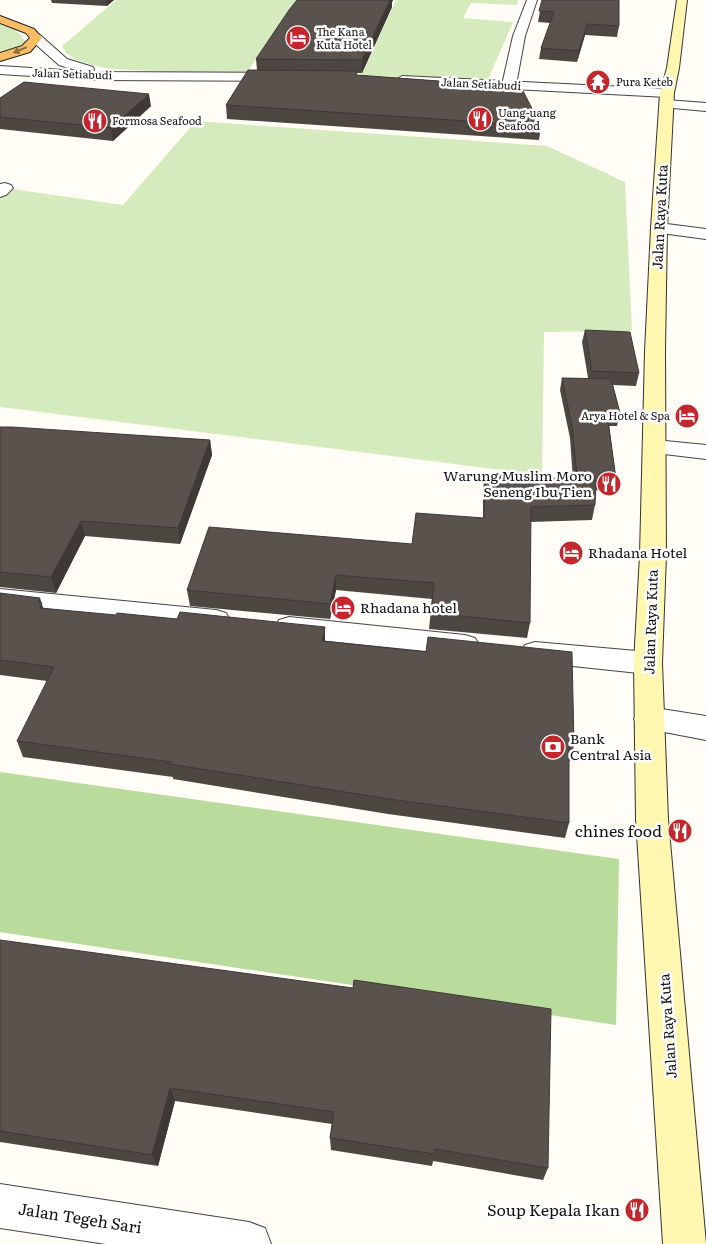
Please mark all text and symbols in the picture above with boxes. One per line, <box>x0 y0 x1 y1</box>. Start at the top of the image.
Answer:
place label: The Kana Kuta Hotel <box>316 23 372 52</box>
hotel icon: The Kana Kuta Hotel <box>285 25 311 51</box>
one-way arrow <box>12 46 27 54</box>
street label: Jalan Setiabudi <box>32 64 113 82</box>
temple icon: Pura Keteb <box>585 69 611 95</box>
street label: Jalan Setiabudi <box>440 73 522 93</box>
place label: Pura Keteb <box>616 73 673 89</box>
place label: Uang-uang Seafood <box>498 104 557 133</box>
restaurant icon: Uang-uang Seafood <box>467 106 493 132</box>
restaurant icon: Formosa Seafood <box>82 108 108 134</box>
place label: Formosa Seafood <box>112 112 202 128</box>
street label: Jalan Raya Kuta <box>646 163 672 270</box>
hotel icon: Arya Hotel & Spa <box>674 403 700 429</box>
place label: Arya Hotel & Spa <box>581 407 670 423</box>
place label: Warung Muslim Moro Seneng Ibu Tien <box>443 465 592 501</box>
restaurant icon: Warung Muslim Moro Seneng Ibu Tien <box>596 471 622 497</box>
hotel icon: Rhadana Hotel <box>558 540 584 566</box>
place label: Rhadana Hotel <box>588 542 688 562</box>
street label: Jalan Raya Kuta <box>638 569 662 675</box>
hotel icon: Rhadana hotel <box>330 595 356 621</box>
place label: Rhadana hotel <box>360 597 457 617</box>
place label: Bank Central Asia <box>570 728 652 764</box>
bank icon: Bank Central Asia <box>540 734 566 760</box>
place label: chines food <box>575 818 662 842</box>
restaurant icon: chines food <box>667 818 693 844</box>
street label: Jalan Raya Kuta <box>653 972 681 1079</box>
street label: Jalan Tegeh Sari <box>17 1195 144 1239</box>
place label: Soup Kepala Ikan <box>487 1197 620 1221</box>
restaurant icon: Soup Kepala Ikan <box>624 1197 650 1223</box>

